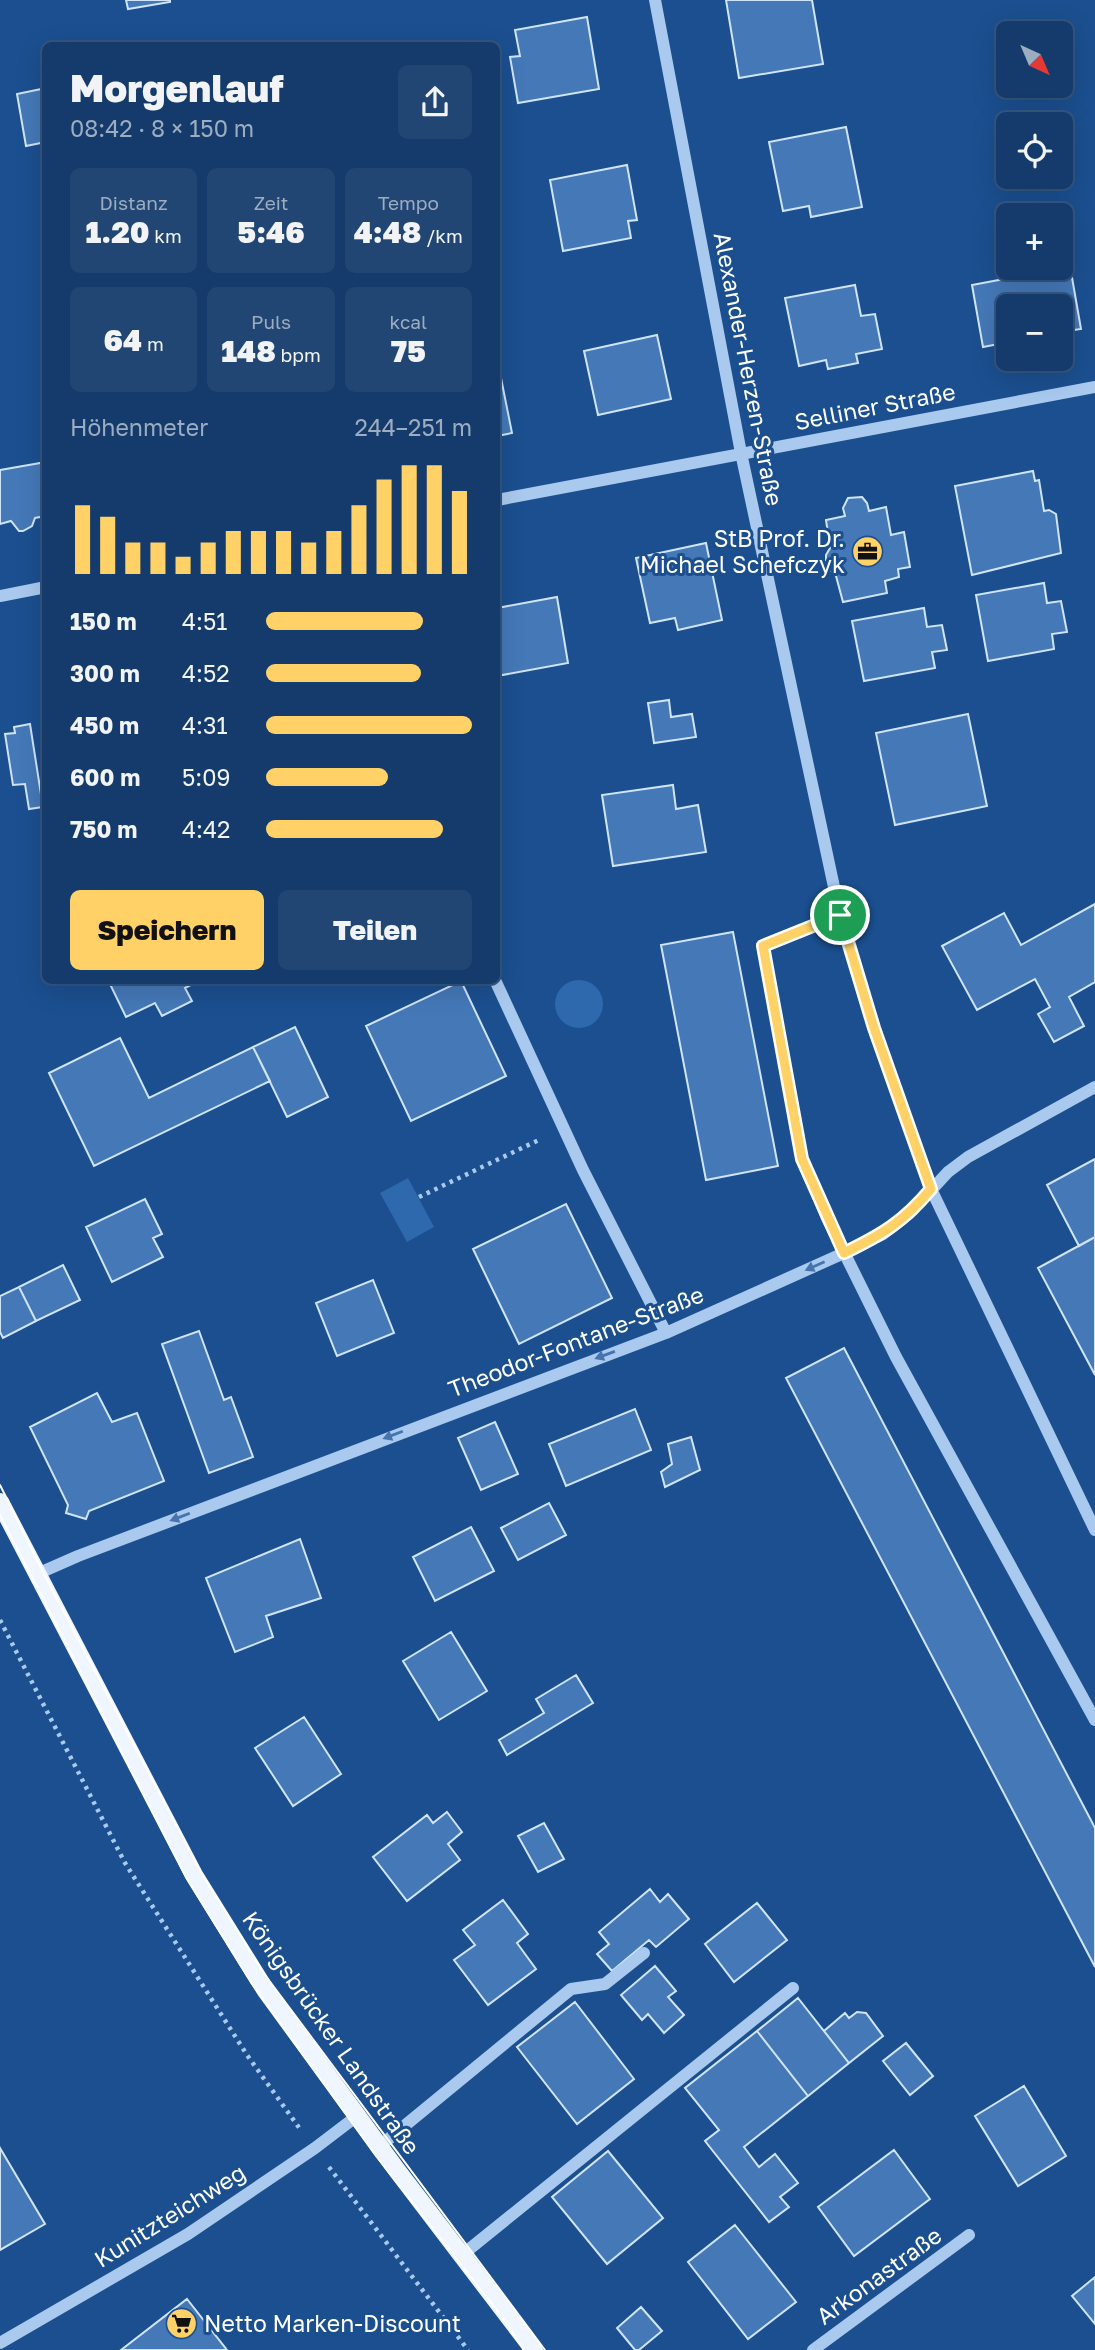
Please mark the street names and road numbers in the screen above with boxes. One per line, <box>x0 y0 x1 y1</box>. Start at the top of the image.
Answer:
street label: Alexander-Herzen-Straße <box>709 230 789 508</box>
street label: Selliner Straße <box>792 377 957 435</box>
street label: Theodor-Fontane-Straße <box>444 1279 707 1403</box>
street label: Königsbrücker Landstraße <box>237 1905 427 2159</box>
street label: Kunitzteichweg <box>89 2158 250 2273</box>
street label: Arkonastraße <box>810 2220 946 2330</box>

